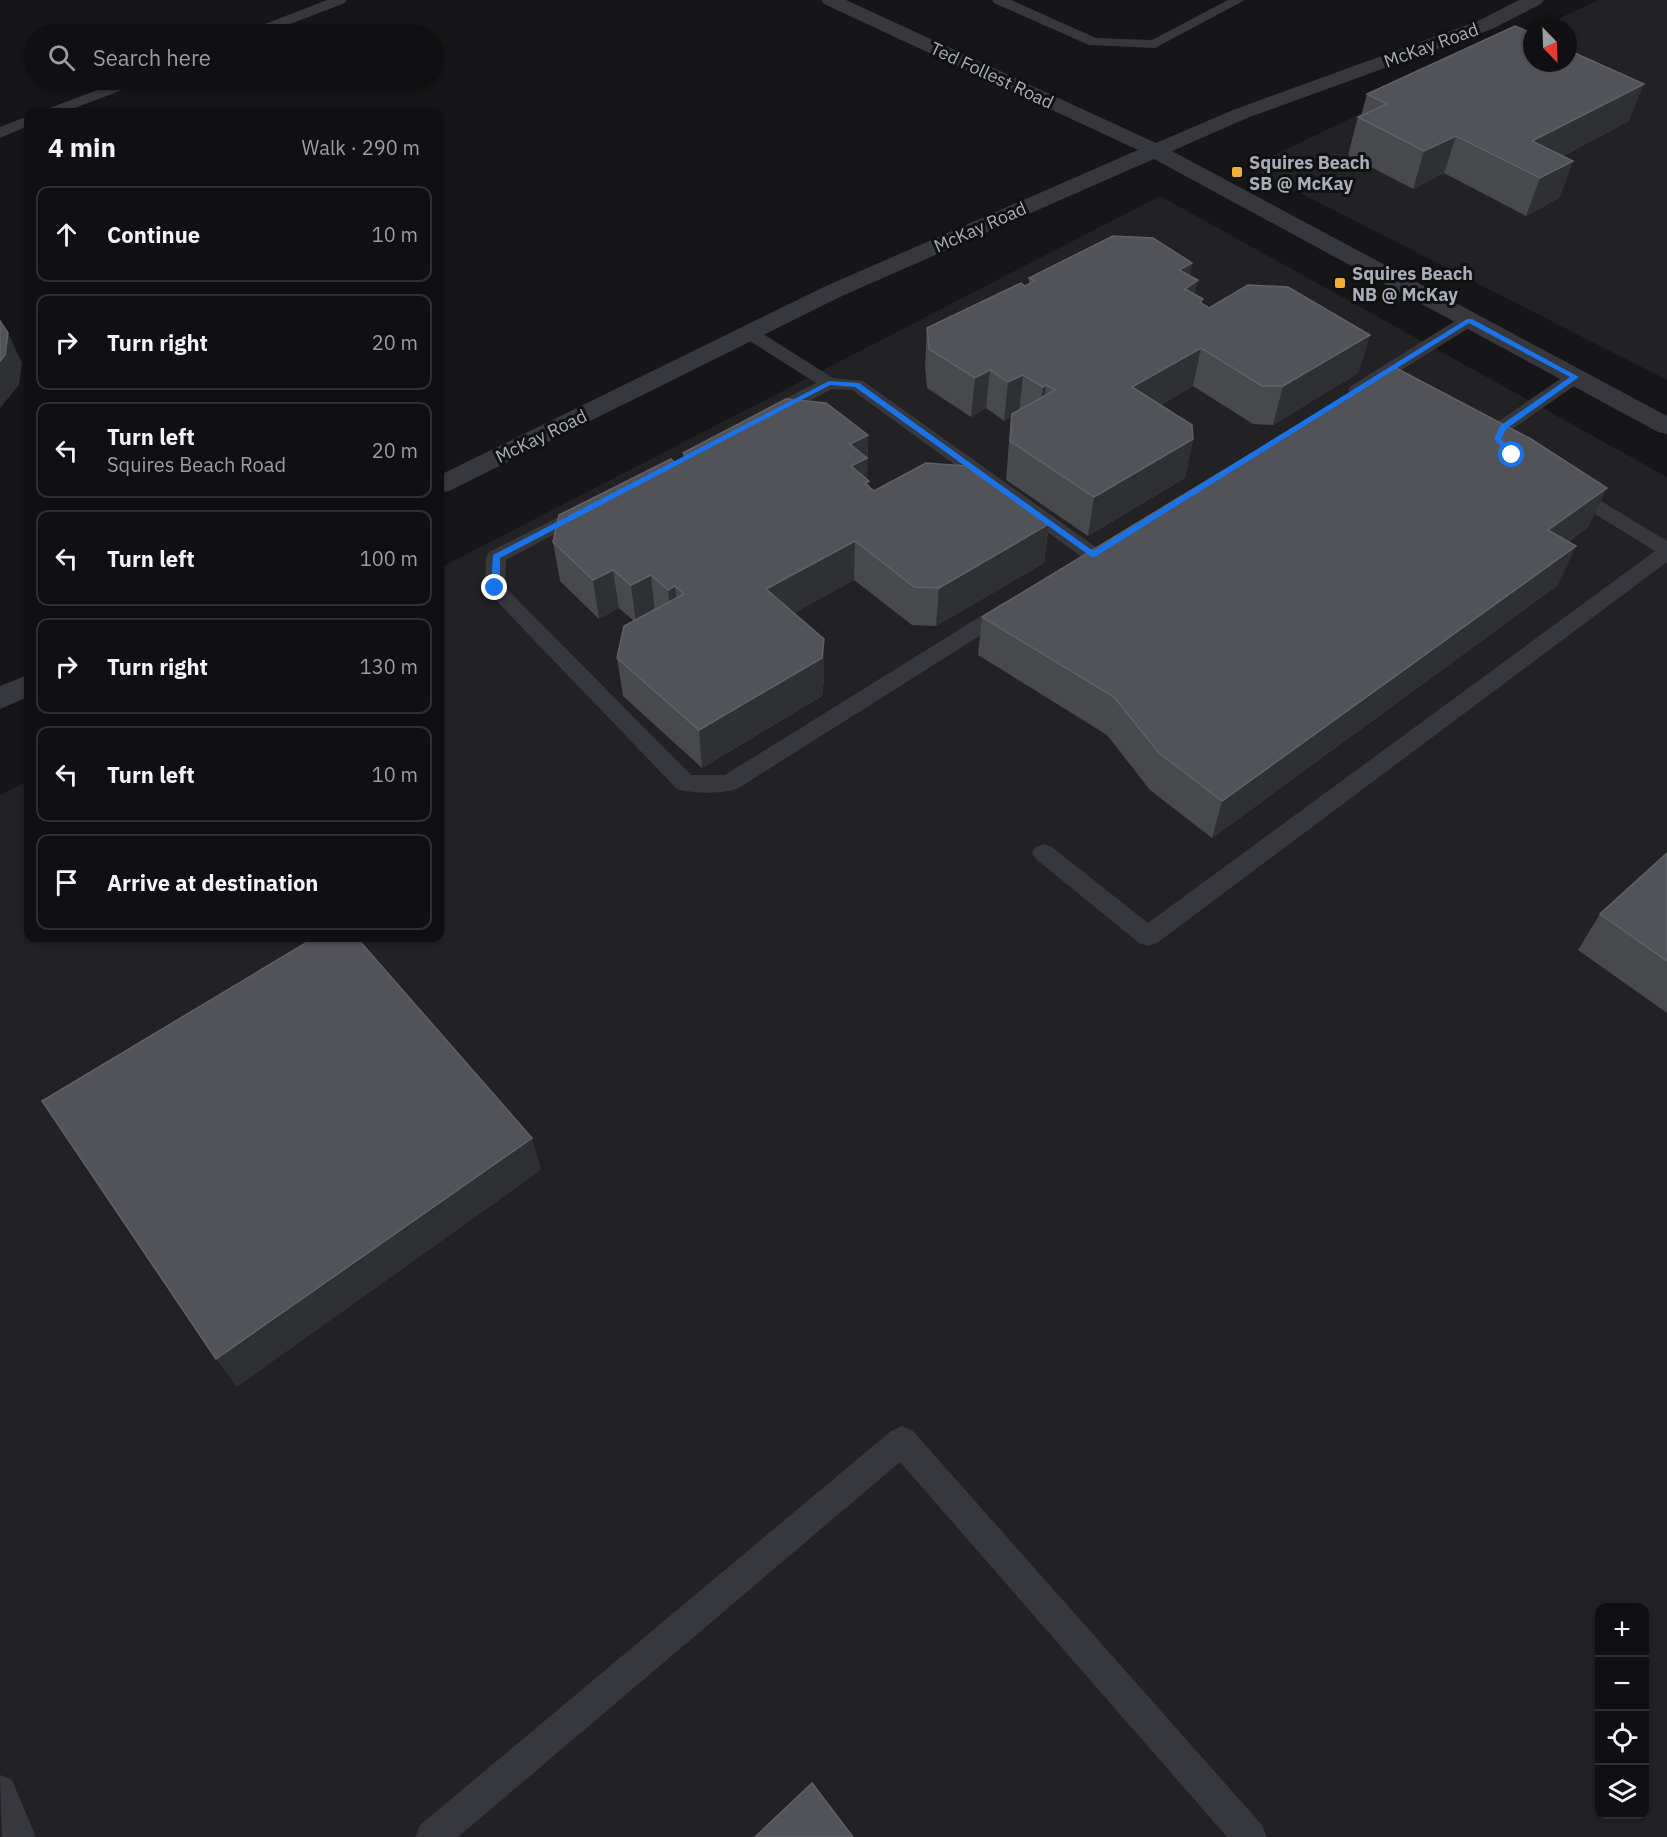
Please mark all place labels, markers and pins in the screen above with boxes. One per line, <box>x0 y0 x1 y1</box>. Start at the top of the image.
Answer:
place label: Squires Beach SB @ McKay <box>1249 151 1370 195</box>
marker: Squires Beach SB @ McKay <box>1230 165 1244 179</box>
place label: Squires Beach NB @ McKay <box>1352 262 1473 306</box>
marker: Squires Beach NB @ McKay <box>1333 276 1347 290</box>

